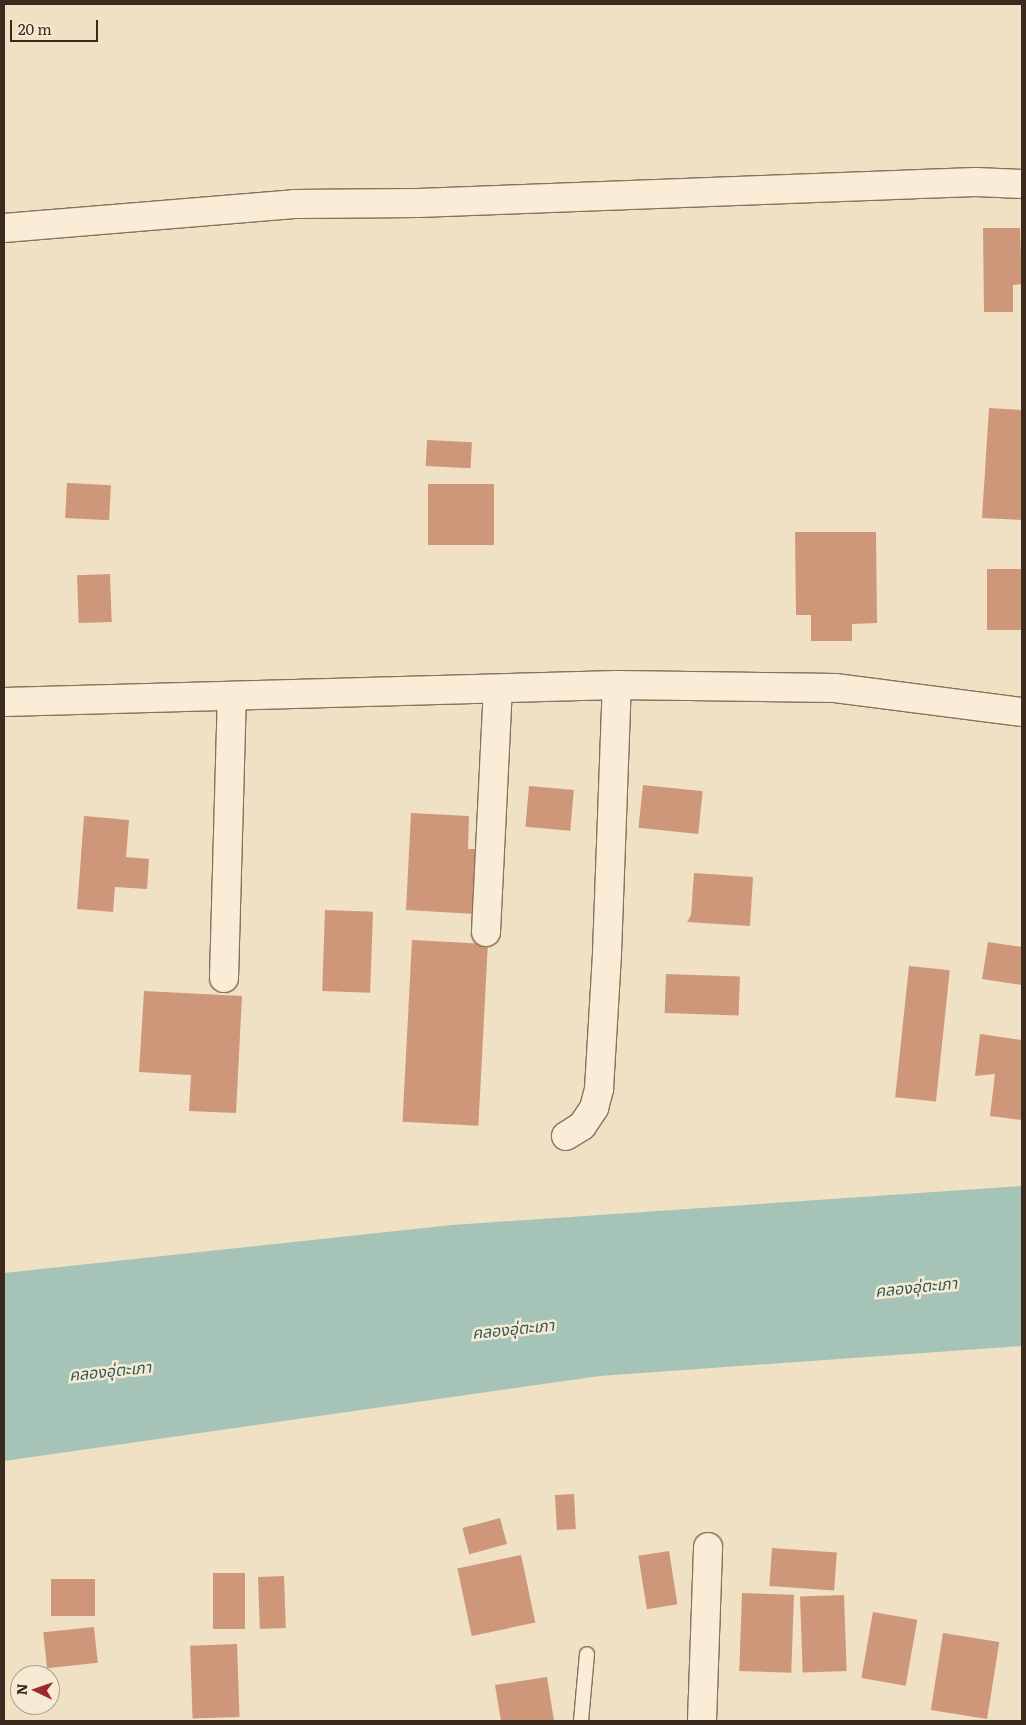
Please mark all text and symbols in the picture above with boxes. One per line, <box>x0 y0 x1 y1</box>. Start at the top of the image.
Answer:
scale bar <box>12 10 100 42</box>
text: 20 m <box>18 17 52 40</box>
water label: คลองอุ่ตะเภา <box>874 1272 958 1300</box>
water label: คลองอุ่ตะเภา <box>471 1314 555 1342</box>
water label: คลองอุ่ตะเภา <box>68 1356 152 1384</box>
north arrow <box>10 1665 60 1715</box>
text: N <box>11 1683 31 1696</box>

